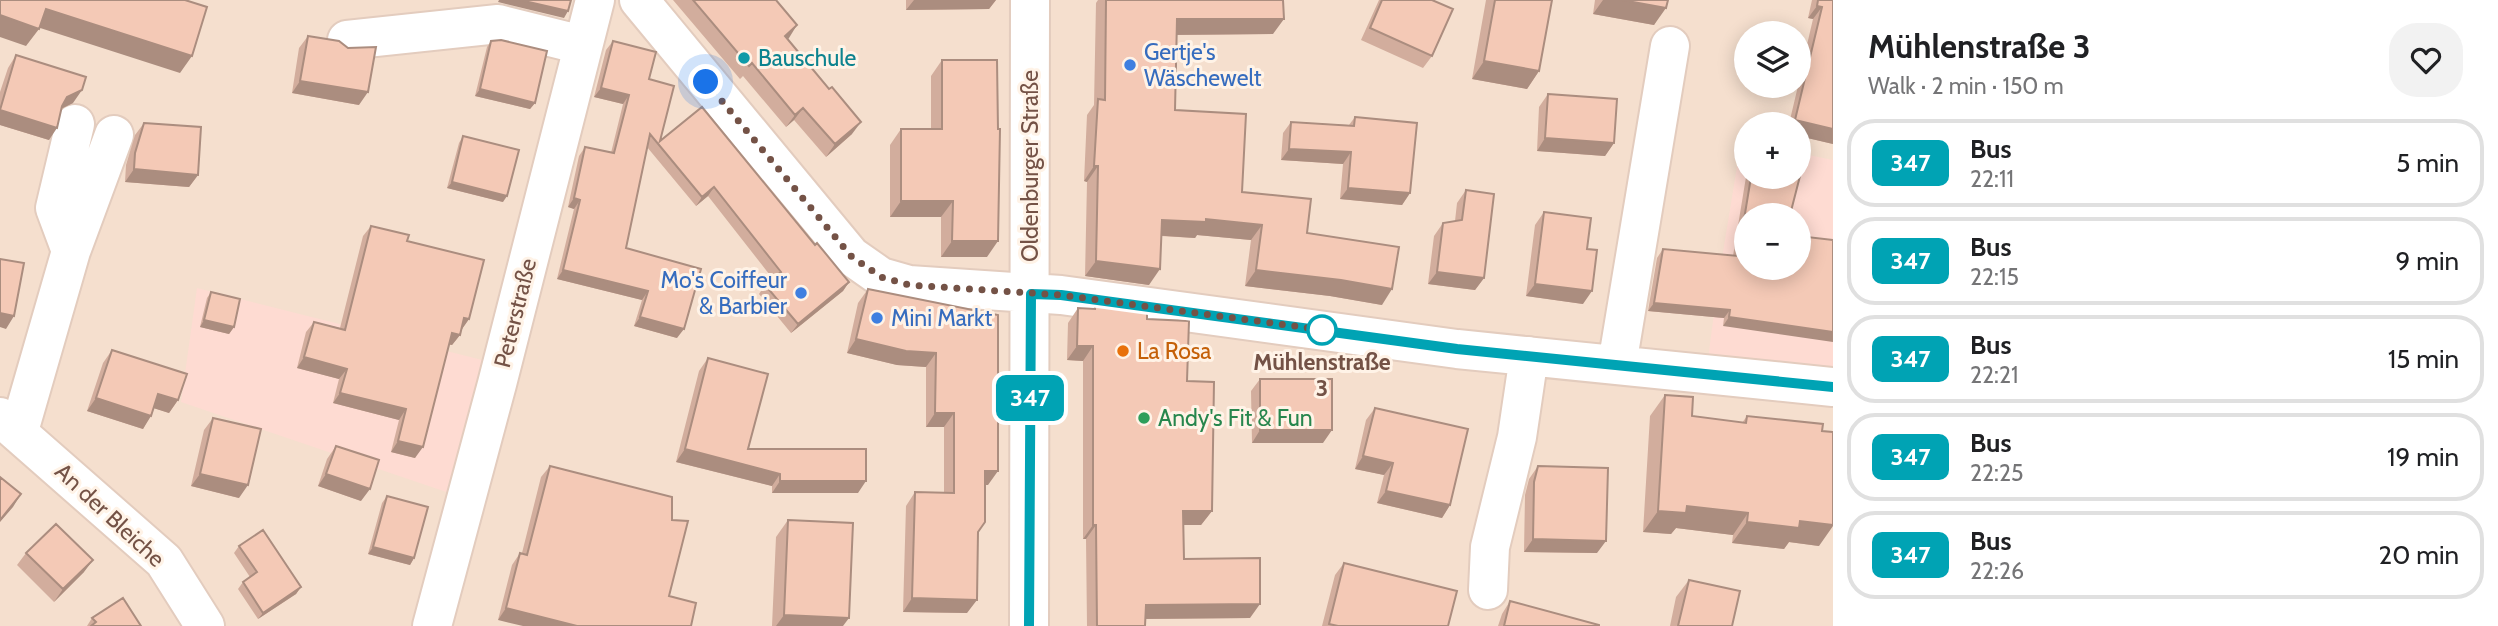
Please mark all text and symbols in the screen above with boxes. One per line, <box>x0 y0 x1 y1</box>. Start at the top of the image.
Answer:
map controls <box>1734 21 1811 280</box>
button: layers <box>1734 21 1811 98</box>
button: heart <box>2389 23 2463 97</box>
text: Mühlenstraße 3 <box>1868 26 2090 66</box>
place label: Gertje's Wäschewelt <box>1144 38 1262 92</box>
place label: Bauschule <box>758 44 857 72</box>
marker: Bauschule <box>736 50 752 66</box>
marker: Gertje's Wäschewelt <box>1122 57 1138 73</box>
your location <box>688 64 723 99</box>
street label: Oldenburger Straße <box>1016 70 1044 262</box>
text: Walk · 2 min · 150 m <box>1868 72 2064 100</box>
button: + <box>1734 112 1811 189</box>
text: Bus <box>1970 133 2011 165</box>
text: 5 min <box>2396 147 2459 179</box>
text: 347 <box>1890 148 1931 177</box>
text: 22:11 <box>1970 165 2014 193</box>
button: − <box>1734 203 1811 280</box>
text: Bus <box>1970 231 2011 263</box>
text: 9 min <box>2396 245 2459 277</box>
text: 347 <box>1890 246 1931 275</box>
street label: Peterstraße <box>488 255 542 371</box>
text: 22:15 <box>1970 263 2019 291</box>
place label: Mo's Coiffeur & Barbier <box>661 266 788 320</box>
marker: Mo's Coiffeur & Barbier <box>793 285 809 301</box>
place label: Mini Markt <box>891 304 992 332</box>
marker: Mini Markt <box>869 310 885 326</box>
marker: Mühlenstraße 3 <box>1307 315 1337 345</box>
text: Bus <box>1970 329 2011 361</box>
place label: La Rosa <box>1137 337 1211 365</box>
marker: La Rosa <box>1115 343 1131 359</box>
text: 15 min <box>2388 343 2459 375</box>
text: 347 <box>1890 344 1931 373</box>
place label: Mühlenstraße 3 <box>1253 348 1391 402</box>
text: 22:21 <box>1970 361 2018 389</box>
line badge: 347 <box>990 375 1070 421</box>
text: 347 <box>1010 383 1050 412</box>
place label: Andy's Fit & Fun <box>1158 404 1313 432</box>
marker: Andy's Fit & Fun <box>1136 410 1152 426</box>
text: Bus <box>1970 427 2011 459</box>
text: 19 min <box>2387 441 2459 473</box>
text: 347 <box>1890 442 1931 471</box>
street label: An der Bleiche <box>49 457 171 573</box>
text: 22:25 <box>1970 459 2023 487</box>
text: Bus <box>1970 525 2011 557</box>
text: 20 min <box>2379 539 2459 571</box>
text: 347 <box>1890 540 1931 569</box>
text: 22:26 <box>1970 557 2024 585</box>

